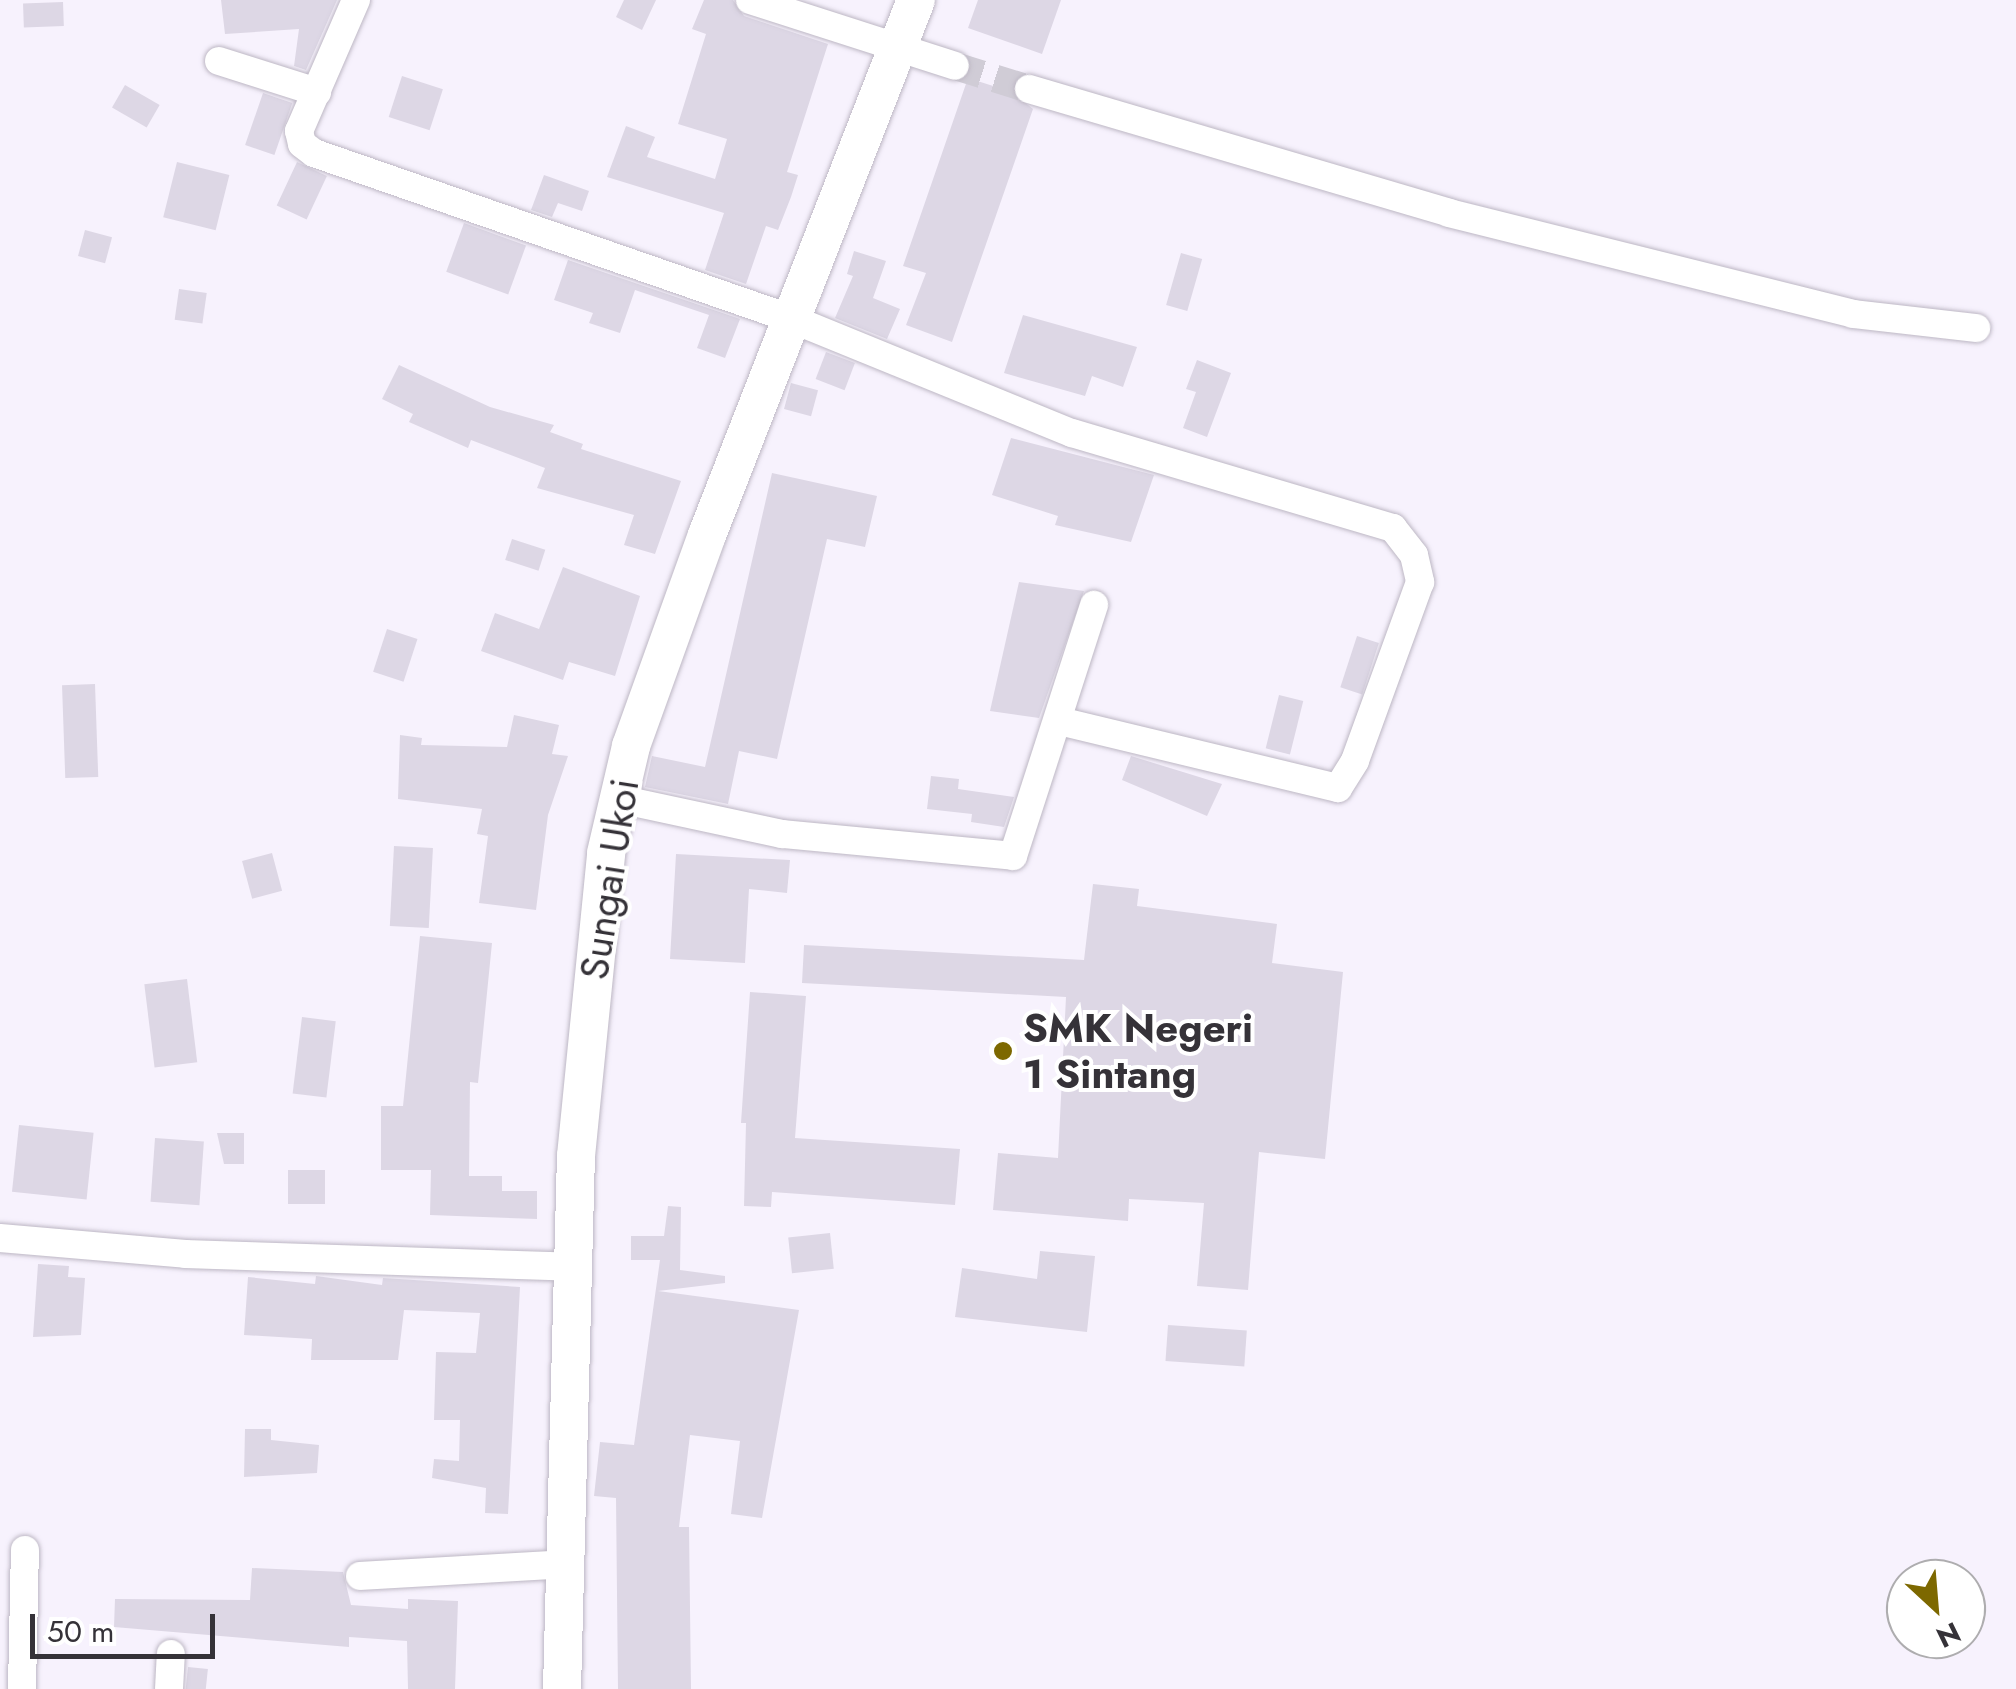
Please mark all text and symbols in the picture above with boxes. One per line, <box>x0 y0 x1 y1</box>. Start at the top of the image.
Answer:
street label: Sungai Ukoi <box>569 775 649 983</box>
place label: SMK Negeri 1 Sintang <box>1023 1004 1253 1098</box>
marker: SMK Negeri 1 Sintang <box>992 1040 1014 1062</box>
north arrow <box>1886 1559 1986 1659</box>
scale bar <box>35 1594 220 1656</box>
text: 50 m <box>47 1610 114 1653</box>
text: N <box>1930 1611 1967 1658</box>

